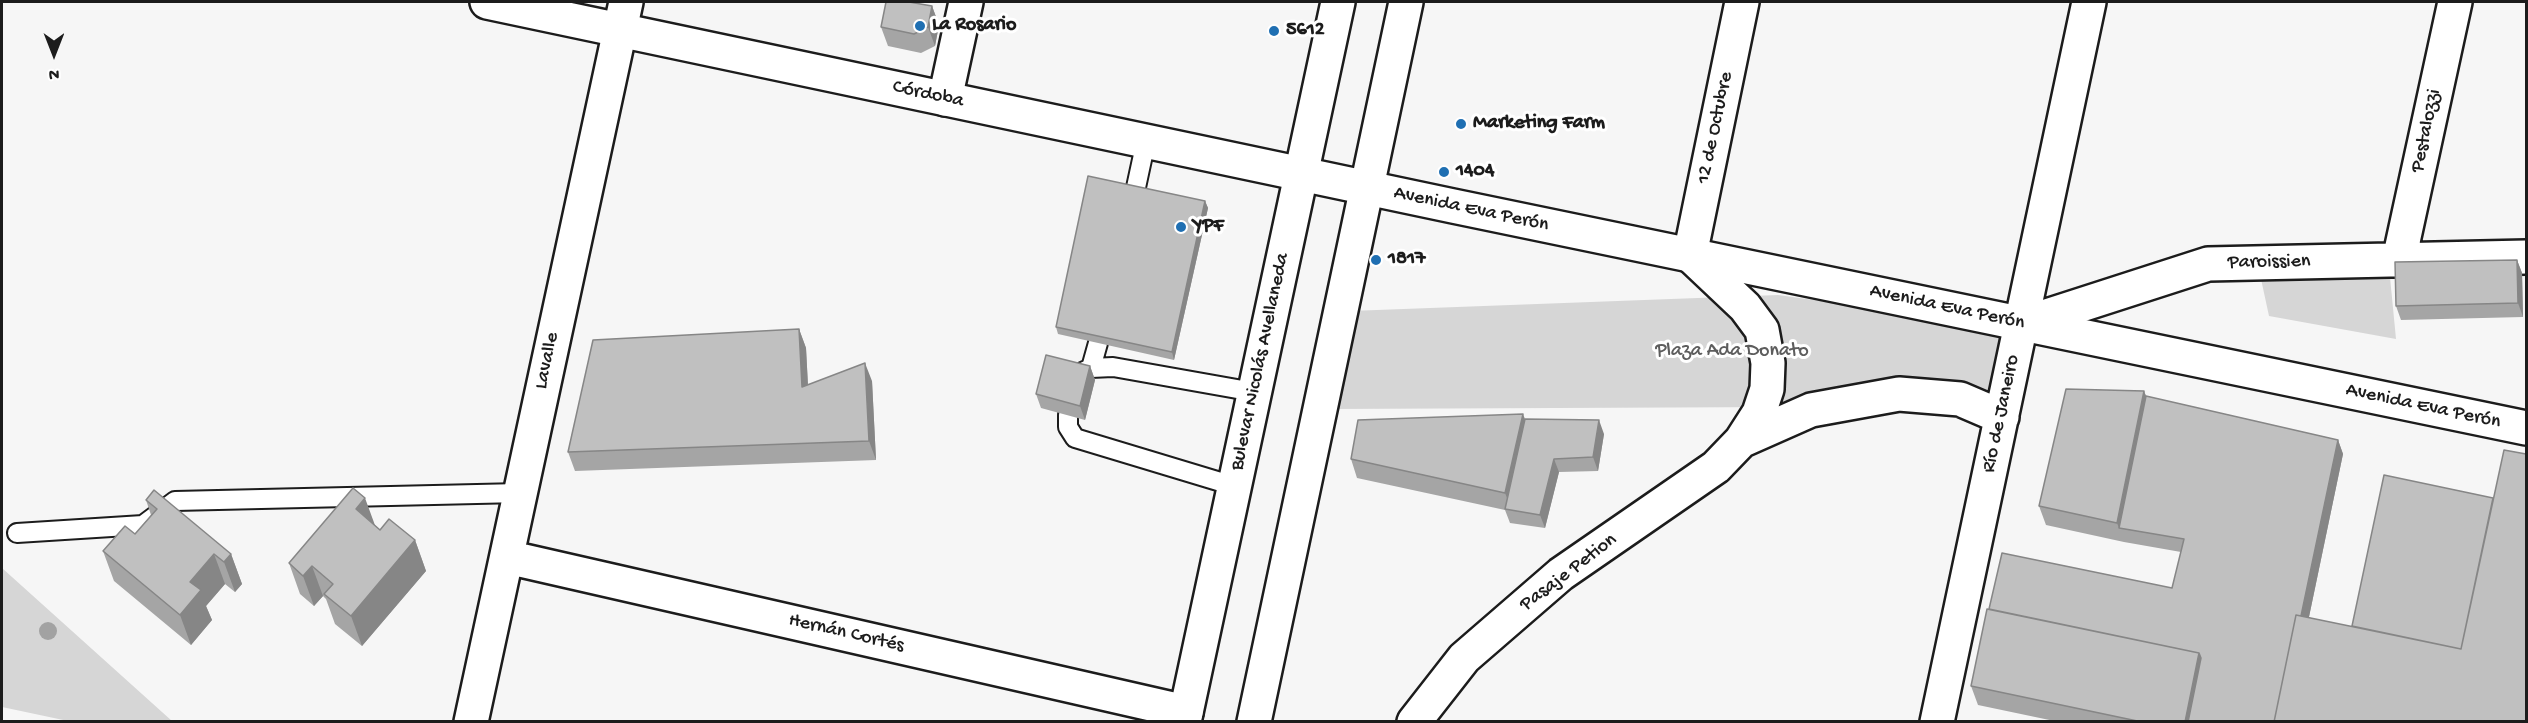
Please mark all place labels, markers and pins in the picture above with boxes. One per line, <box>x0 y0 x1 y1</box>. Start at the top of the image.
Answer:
place label: La Rosario <box>932 14 1016 38</box>
marker: La Rosario <box>913 19 927 33</box>
place label: 5612 <box>1286 19 1325 43</box>
marker: 5612 <box>1267 24 1281 38</box>
place label: Marketing Farm <box>1473 112 1605 136</box>
marker: Marketing Farm <box>1454 117 1468 131</box>
place label: 1404 <box>1456 160 1494 184</box>
marker: 1404 <box>1437 165 1451 179</box>
place label: YPF <box>1193 215 1224 239</box>
marker: YPF <box>1174 220 1188 234</box>
place label: 1817 <box>1388 248 1426 272</box>
marker: 1817 <box>1369 253 1383 267</box>

